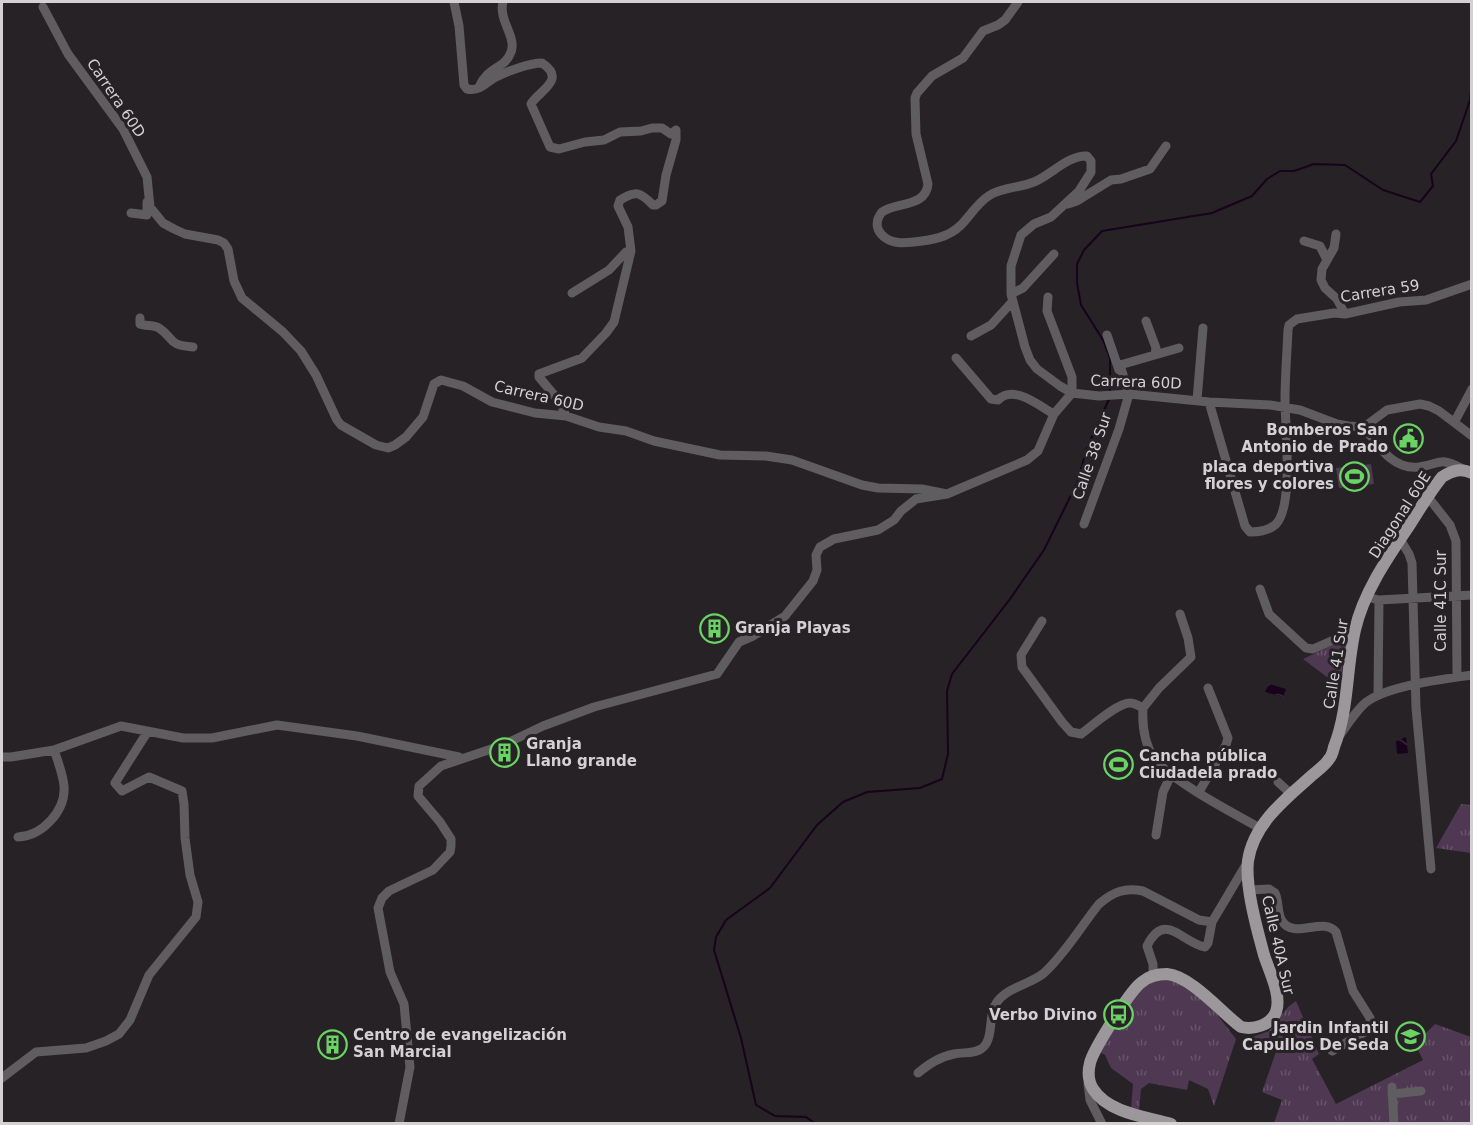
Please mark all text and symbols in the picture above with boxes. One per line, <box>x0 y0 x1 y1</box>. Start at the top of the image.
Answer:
street label: Carrera 60D <box>83 55 149 141</box>
street label: Carrera 59 <box>1339 276 1421 306</box>
street label: Carrera 60D <box>1090 371 1182 393</box>
street label: Carrera 60D <box>492 377 586 415</box>
street label: Calle 38 Sur <box>1069 409 1116 502</box>
place label: Bomberos San Antonio de Prado <box>1241 421 1388 456</box>
public building icon: Bomberos San Antonio de Prado <box>1393 423 1425 455</box>
place label: placa deportiva flores y colores <box>1202 458 1334 493</box>
sports icon: placa deportiva flores y colores <box>1339 460 1371 492</box>
street label: Diagonal 60E <box>1365 468 1435 562</box>
street label: Calle 41C Sur <box>1432 549 1450 652</box>
building icon: Granja Playas <box>698 612 730 644</box>
street label: Calle 41 Sur <box>1320 617 1352 710</box>
place label: Granja Playas <box>735 619 851 637</box>
place label: Granja Llano grande <box>526 735 637 770</box>
building icon: Granja Llano grande <box>489 737 521 769</box>
place label: Cancha pública Ciudadela prado <box>1139 747 1277 782</box>
sports icon: Cancha pública Ciudadela prado <box>1102 749 1134 781</box>
street label: Calle 40A Sur <box>1258 894 1298 997</box>
bus stop icon: Verbo Divino <box>1102 999 1134 1031</box>
place label: Verbo Divino <box>989 1006 1097 1024</box>
place label: Jardin Infantil Capullos De Seda <box>1242 1019 1389 1054</box>
school or university icon: Jardin Infantil Capullos De Seda <box>1394 1021 1426 1053</box>
place label: Centro de evangelización San Marcial <box>353 1026 567 1061</box>
building icon: Centro de evangelización San Marcial <box>316 1028 348 1060</box>

